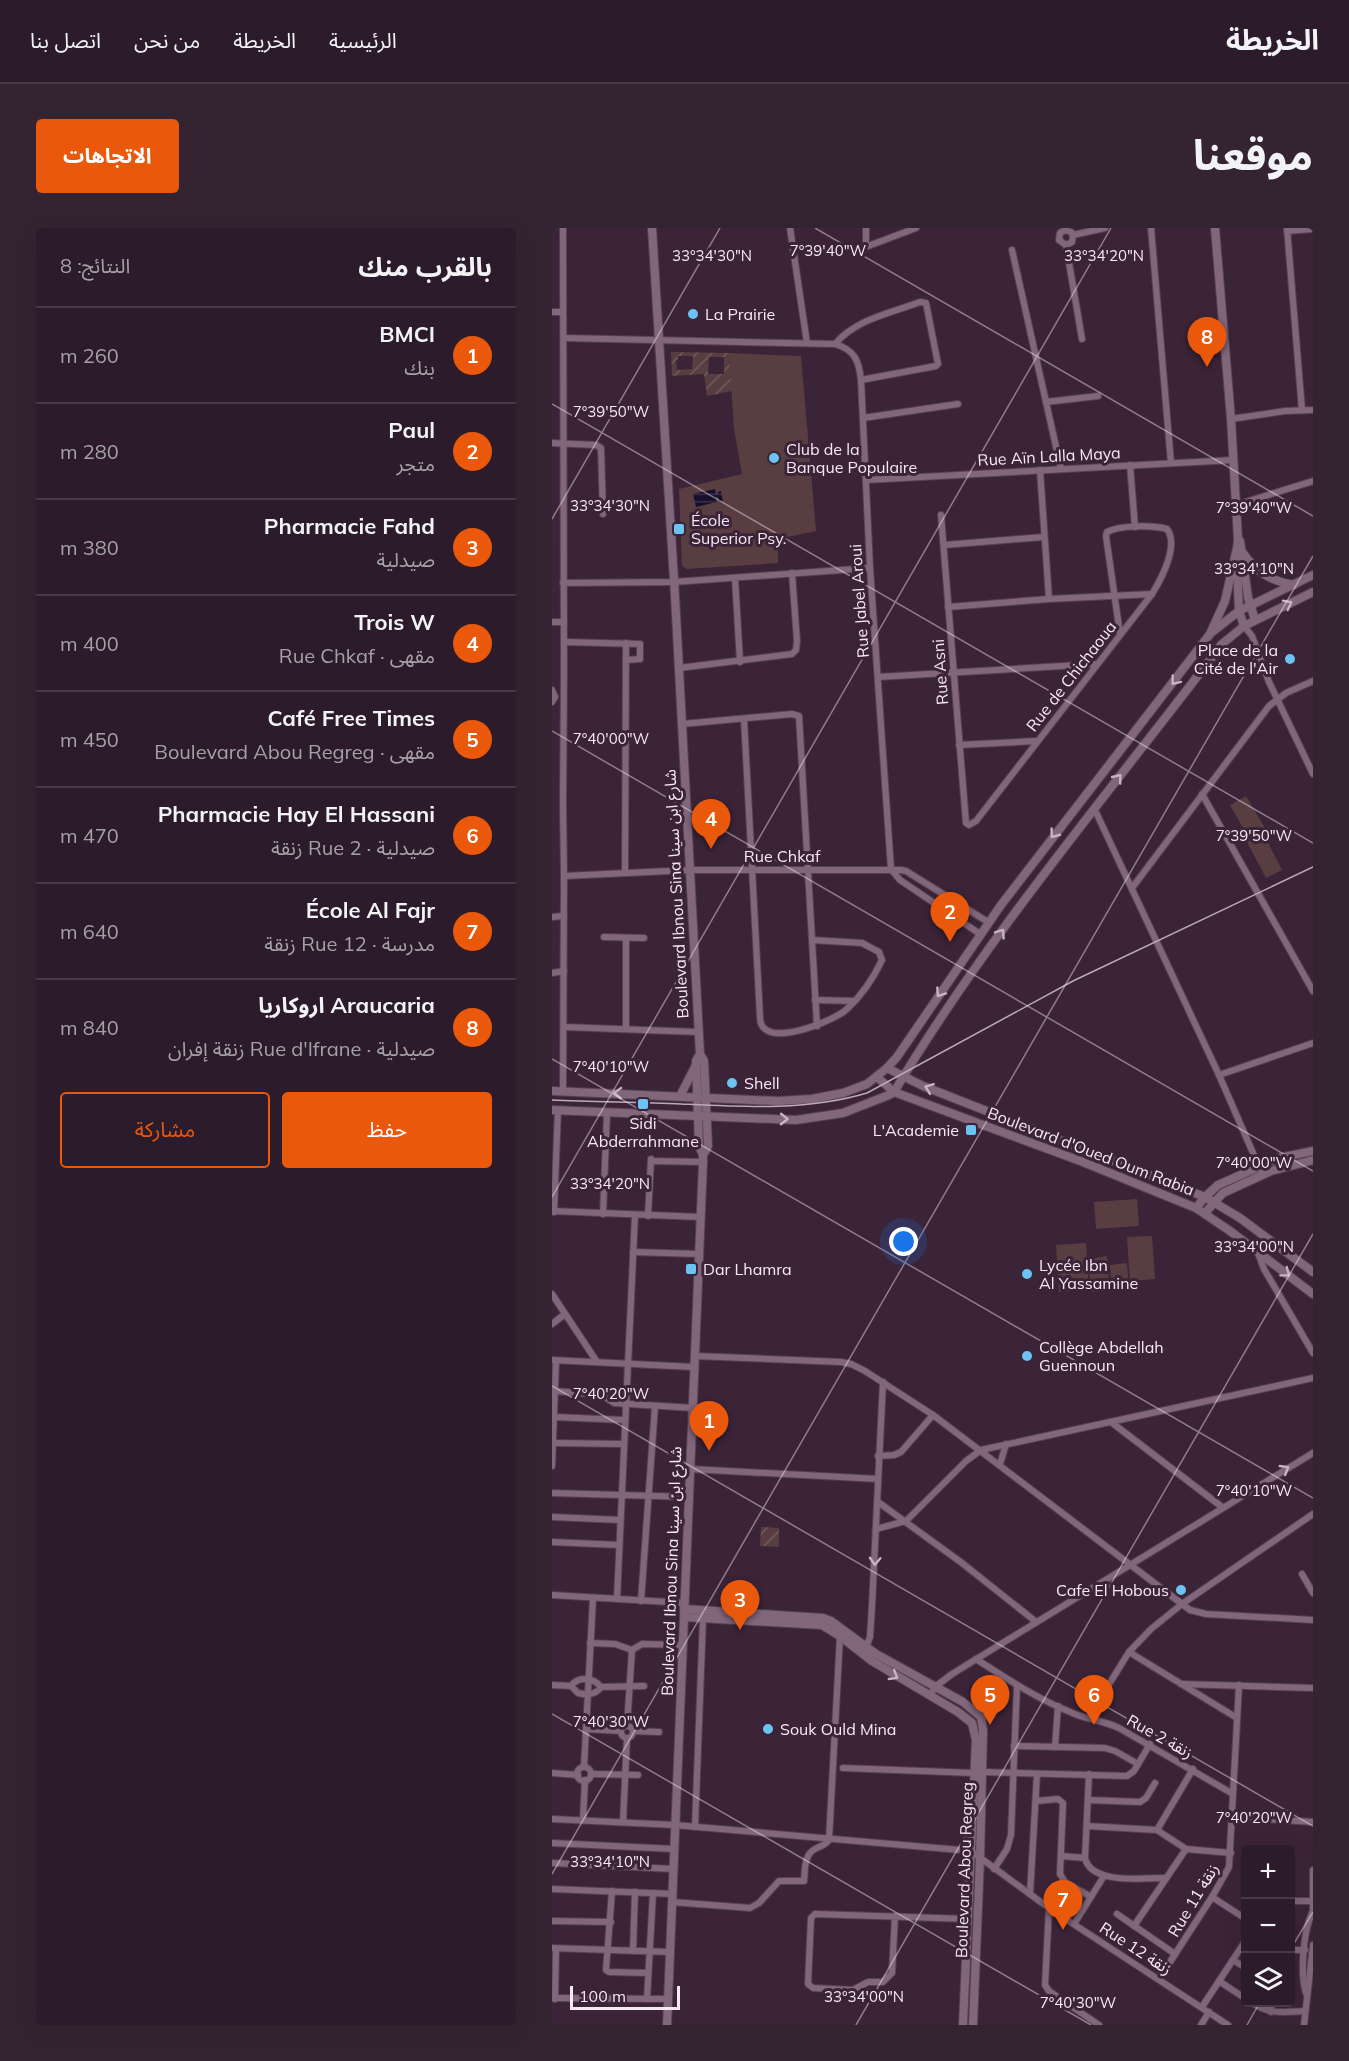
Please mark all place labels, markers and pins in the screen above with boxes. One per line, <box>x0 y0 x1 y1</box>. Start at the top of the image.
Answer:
place label: La Prairie <box>705 304 775 324</box>
marker: La Prairie <box>686 307 700 321</box>
pin: 8 <box>1188 318 1226 367</box>
place label: Club de la Banque Populaire <box>786 439 917 477</box>
marker: Club de la Banque Populaire <box>767 451 781 465</box>
place label: École Superior Psy. <box>691 510 787 548</box>
marker: École Superior Psy. <box>672 522 686 536</box>
place label: Place de la Cité de l'Air <box>1194 640 1278 678</box>
marker: Place de la Cité de l'Air <box>1283 652 1297 666</box>
pin: 4 <box>692 800 730 849</box>
pin: 2 <box>930 892 970 942</box>
place label: Shell <box>744 1073 780 1093</box>
marker: Shell <box>725 1076 739 1090</box>
marker: Sidi Abderrahmane <box>636 1097 650 1111</box>
place label: Sidi Abderrahmane <box>587 1113 699 1151</box>
place label: L'Academie <box>873 1120 959 1140</box>
marker: L'Academie <box>964 1123 978 1137</box>
place label: Lycée Ibn Al Yassamine <box>1039 1255 1138 1293</box>
place label: Dar Lhamra <box>703 1259 792 1279</box>
marker: Dar Lhamra <box>684 1262 698 1276</box>
marker: Lycée Ibn Al Yassamine <box>1020 1267 1034 1281</box>
place label: Collège Abdellah Guennoun <box>1039 1337 1164 1375</box>
marker: Collège Abdellah Guennoun <box>1020 1349 1034 1363</box>
pin: 1 <box>690 1402 728 1451</box>
pin: 3 <box>720 1580 759 1630</box>
place label: Cafe El Hobous <box>1056 1580 1169 1600</box>
marker: Cafe El Hobous <box>1174 1583 1188 1597</box>
pin: 5 <box>970 1676 1010 1725</box>
pin: 6 <box>1074 1676 1114 1725</box>
place label: Souk Ould Mina <box>780 1719 896 1739</box>
marker: Souk Ould Mina <box>761 1722 775 1736</box>
pin: 7 <box>1044 1880 1082 1930</box>

